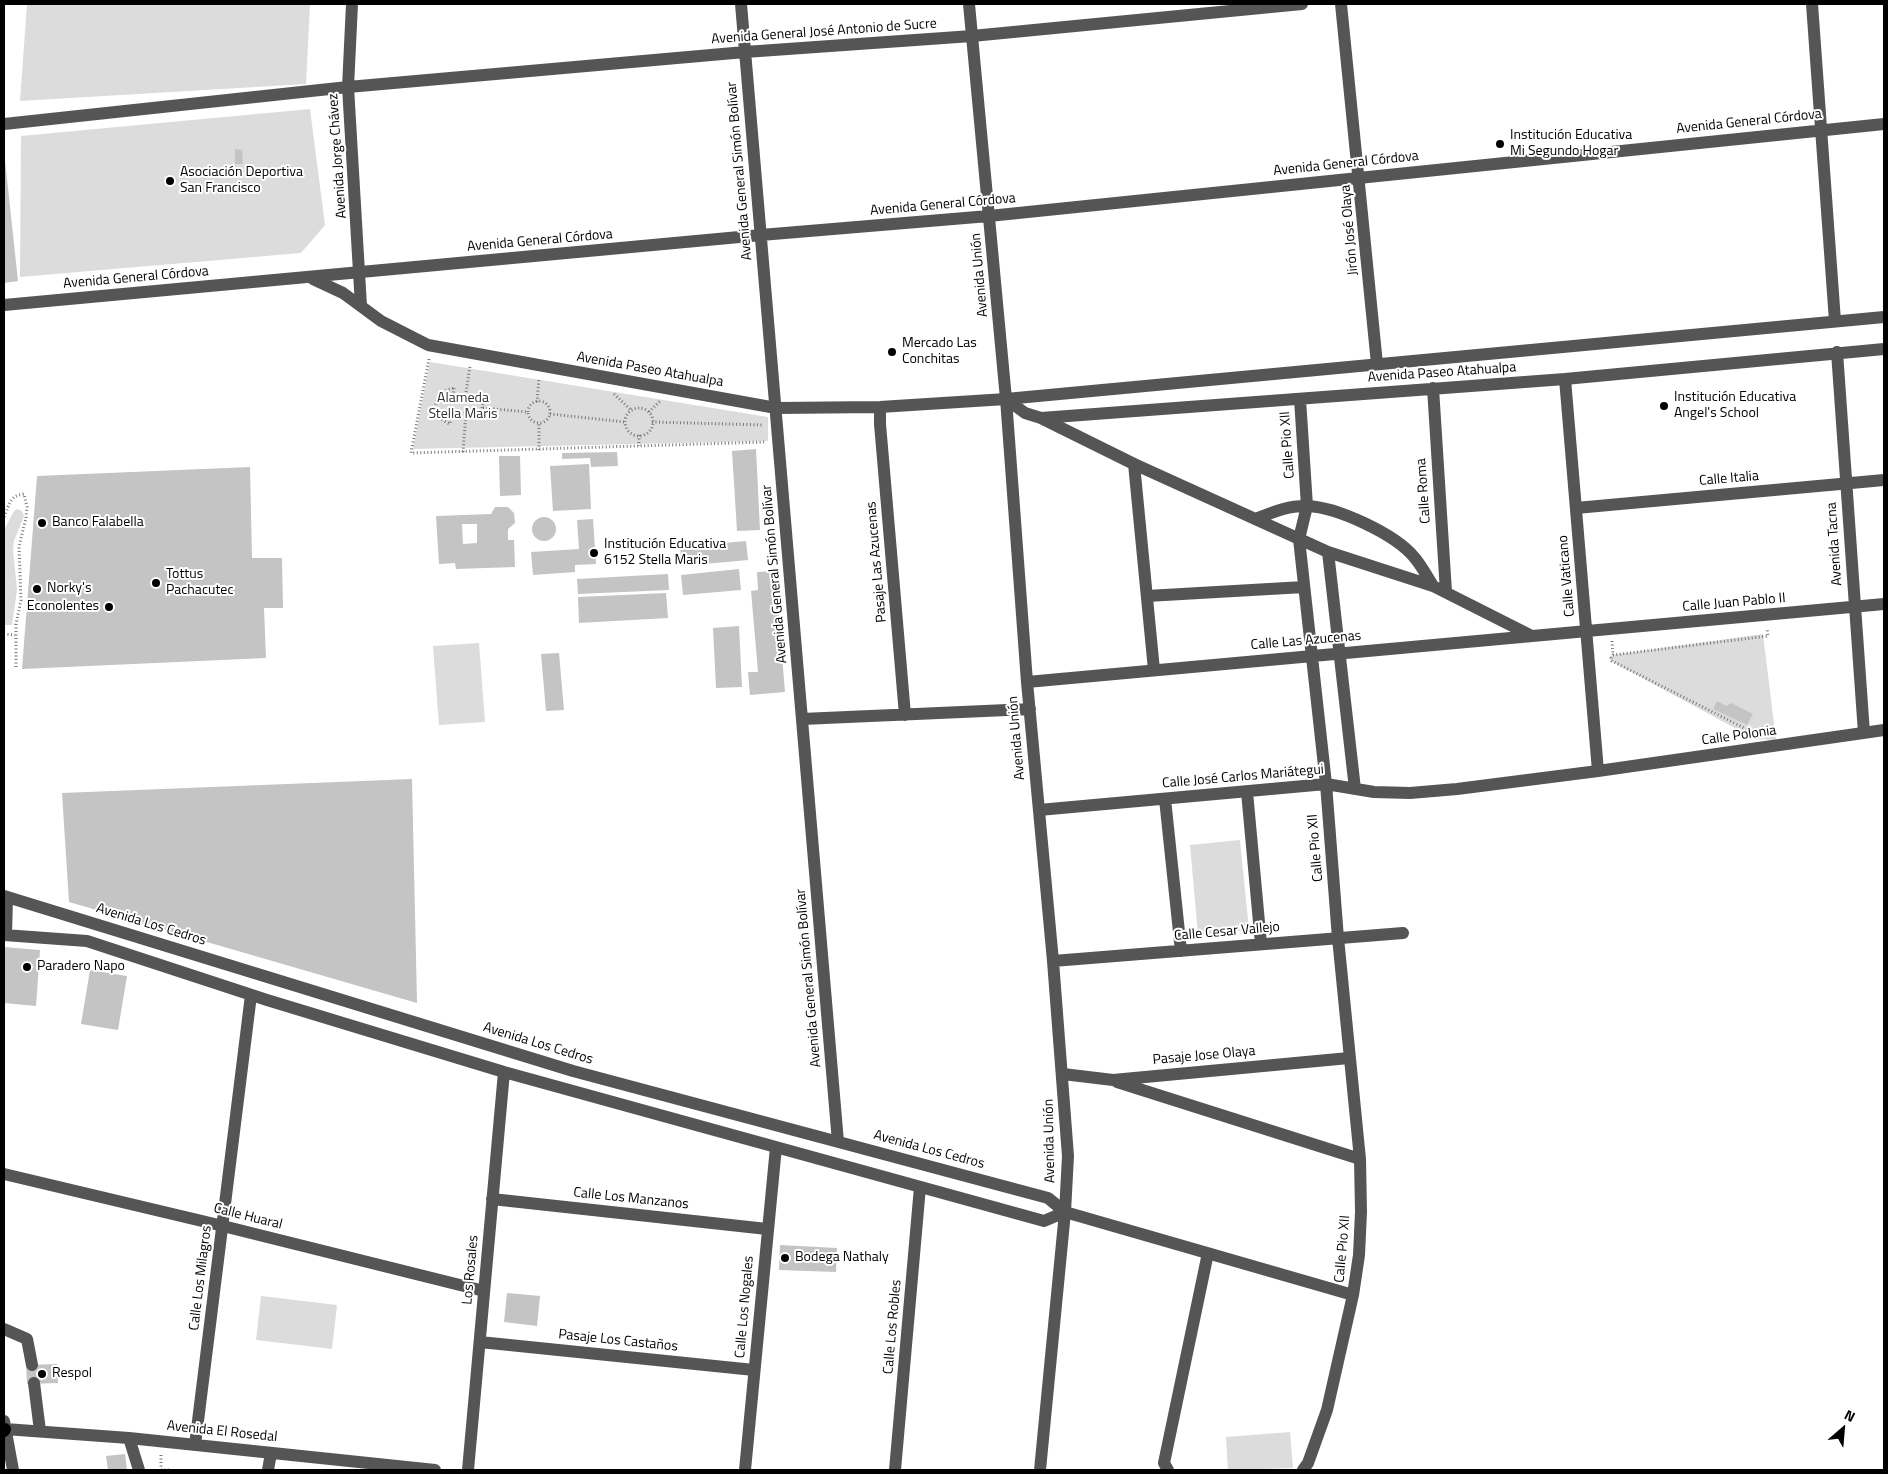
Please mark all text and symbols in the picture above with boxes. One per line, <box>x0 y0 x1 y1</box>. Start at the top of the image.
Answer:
street label: Avenida General José Antonio de Sucre <box>711 16 937 48</box>
street label: Avenida General Simón Bolívar <box>724 81 756 261</box>
street label: Avenida Jorge Chávez <box>325 93 351 219</box>
street label: Avenida General Córdova <box>1675 106 1823 138</box>
place label: Institución Educativa Mi Segundo Hogar <box>1510 128 1632 160</box>
marker: Institución Educativa Mi Segundo Hogar <box>1494 138 1506 150</box>
street label: Avenida General Córdova <box>1272 148 1420 180</box>
place label: Asociación Deportiva San Francisco <box>180 165 303 198</box>
marker: Asociación Deportiva San Francisco <box>164 175 176 187</box>
street label: Jirón José Olaya <box>1338 184 1362 276</box>
street label: Avenida General Córdova <box>869 190 1017 220</box>
street label: Avenida General Córdova <box>466 226 614 256</box>
street label: Avenida Unión <box>968 232 992 318</box>
street label: Avenida General Córdova <box>62 263 210 293</box>
place label: Mercado Las Conchitas <box>902 336 977 368</box>
marker: Mercado Las Conchitas <box>886 346 898 358</box>
street label: Avenida Paseo Atahualpa <box>575 349 725 391</box>
street label: Avenida Paseo Atahualpa <box>1367 359 1517 387</box>
place label: Institución Educativa Angel's School <box>1674 390 1796 422</box>
park label: Alameda Stella Maris <box>428 391 498 424</box>
marker: Institución Educativa Angel's School <box>1658 400 1670 412</box>
street label: Calle Pio XII <box>1277 411 1299 479</box>
street label: Calle Roma <box>1413 458 1435 524</box>
street label: Calle Italia <box>1698 468 1760 490</box>
street label: Avenida General Simón Bolívar <box>759 484 791 664</box>
street label: Pasaje Las Azucenas <box>863 501 891 623</box>
street label: Avenida Tacna <box>1824 502 1846 586</box>
place label: Banco Falabella <box>52 515 144 531</box>
marker: Banco Falabella <box>36 517 48 529</box>
street label: Calle Vaticano <box>1555 534 1579 618</box>
place label: Institución Educativa 6152 Stella Maris <box>604 537 726 570</box>
marker: Institución Educativa 6152 Stella Maris <box>588 547 600 559</box>
place label: Tottus Pachacutec <box>166 567 234 600</box>
marker: Tottus Pachacutec <box>150 577 162 589</box>
place label: Norky's <box>47 581 91 597</box>
marker: Norky's <box>31 583 43 595</box>
street label: Calle Juan Pablo II <box>1682 590 1786 616</box>
place label: Econolentes <box>27 599 99 615</box>
marker: Econolentes <box>103 601 115 613</box>
street label: Calle Las Azucenas <box>1250 628 1362 654</box>
street label: Avenida Unión <box>1005 695 1029 781</box>
street label: Calle Polonia <box>1701 722 1777 750</box>
street label: Calle José Carlos Mariátegui <box>1161 762 1325 792</box>
street label: Calle Pio XII <box>1305 814 1327 882</box>
street label: Avenida General Simón Bolívar <box>793 888 825 1068</box>
street label: Avenida Los Cedros <box>94 900 208 950</box>
street label: Calle Cesar Vallejo <box>1173 919 1281 945</box>
place label: Paradero Napo <box>37 959 125 975</box>
marker: Paradero Napo <box>21 961 33 973</box>
street label: Avenida Los Cedros <box>481 1019 595 1069</box>
street label: Pasaje Jose Olaya <box>1152 1043 1256 1069</box>
street label: Avenida Unión <box>1041 1099 1059 1183</box>
street label: Avenida Los Cedros <box>872 1127 986 1173</box>
street label: Calle Los Manzanos <box>572 1185 690 1213</box>
street label: Calle Huaral <box>212 1200 284 1234</box>
street label: Calle Pio XII <box>1332 1215 1354 1283</box>
street label: Calle Los Milagros <box>186 1224 216 1332</box>
street label: Los Rosales <box>460 1234 482 1306</box>
place label: Bodega Nathaly <box>795 1250 889 1266</box>
marker: Bodega Nathaly <box>779 1252 791 1264</box>
street label: Calle Los Nogales <box>732 1255 758 1359</box>
street label: Calle Los Robles <box>880 1279 906 1375</box>
street label: Pasaje Los Castaños <box>557 1326 679 1356</box>
place label: Respol <box>52 1366 92 1382</box>
marker: Respol <box>36 1368 48 1380</box>
north arrow <box>1818 1404 1868 1454</box>
text: N <box>1841 1404 1859 1427</box>
street label: Avenida El Rosedal <box>166 1418 278 1446</box>

